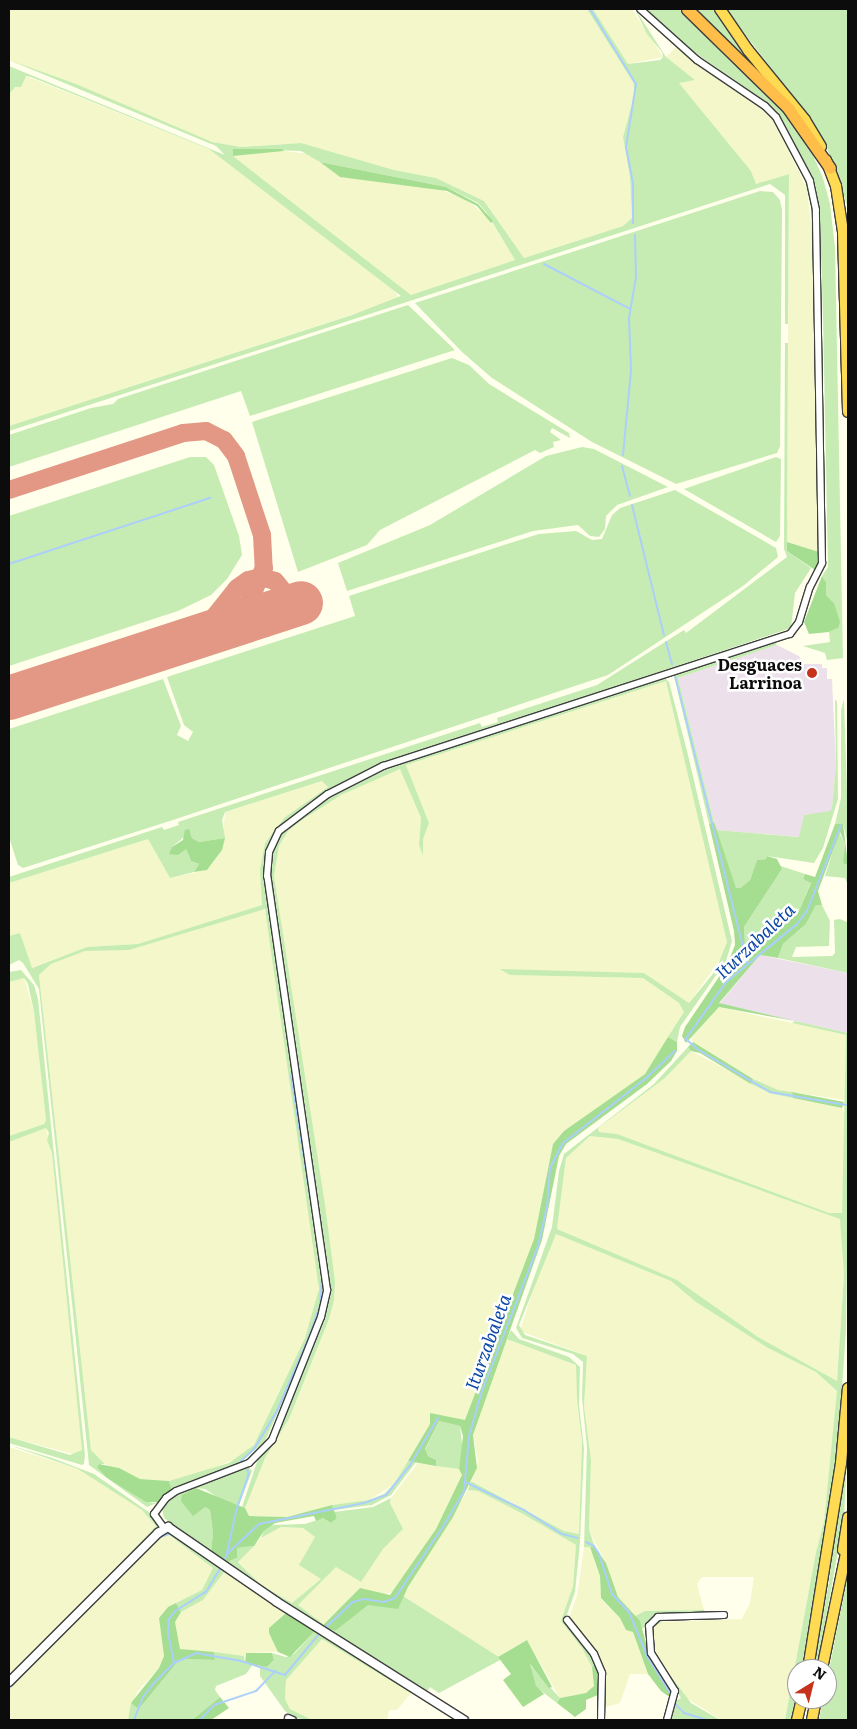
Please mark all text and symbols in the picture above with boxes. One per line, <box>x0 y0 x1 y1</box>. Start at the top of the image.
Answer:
place label: Desguaces Larrinoa <box>717 654 802 692</box>
marker: Desguaces Larrinoa <box>806 667 818 679</box>
water label: Iturzabaleta <box>711 899 799 983</box>
water label: Iturzabaleta <box>461 1291 515 1393</box>
north arrow <box>787 1659 837 1709</box>
text: N <box>810 1661 831 1684</box>

